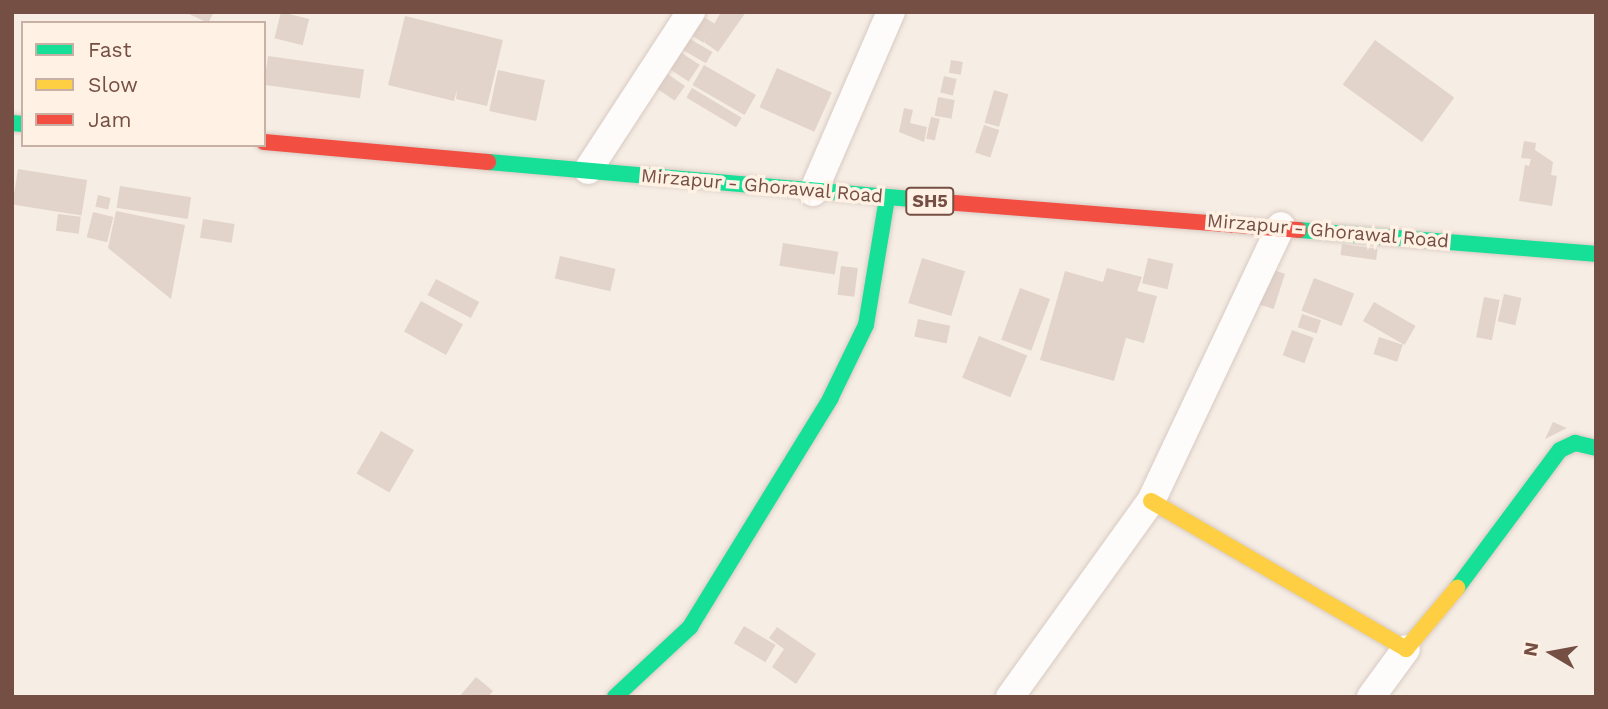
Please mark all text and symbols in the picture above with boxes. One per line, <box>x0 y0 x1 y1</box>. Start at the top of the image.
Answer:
legend <box>21 21 266 147</box>
text: Fast <box>88 37 132 62</box>
text: Slow <box>88 72 138 97</box>
text: Jam <box>88 107 131 132</box>
street label: Mirzapur - Ghorawal Road <box>639 164 885 208</box>
road number: SH5 <box>904 186 956 216</box>
street label: Mirzapur - Ghorawal Road <box>1205 209 1451 253</box>
north arrow <box>1517 618 1587 688</box>
text: N <box>1518 640 1543 658</box>

